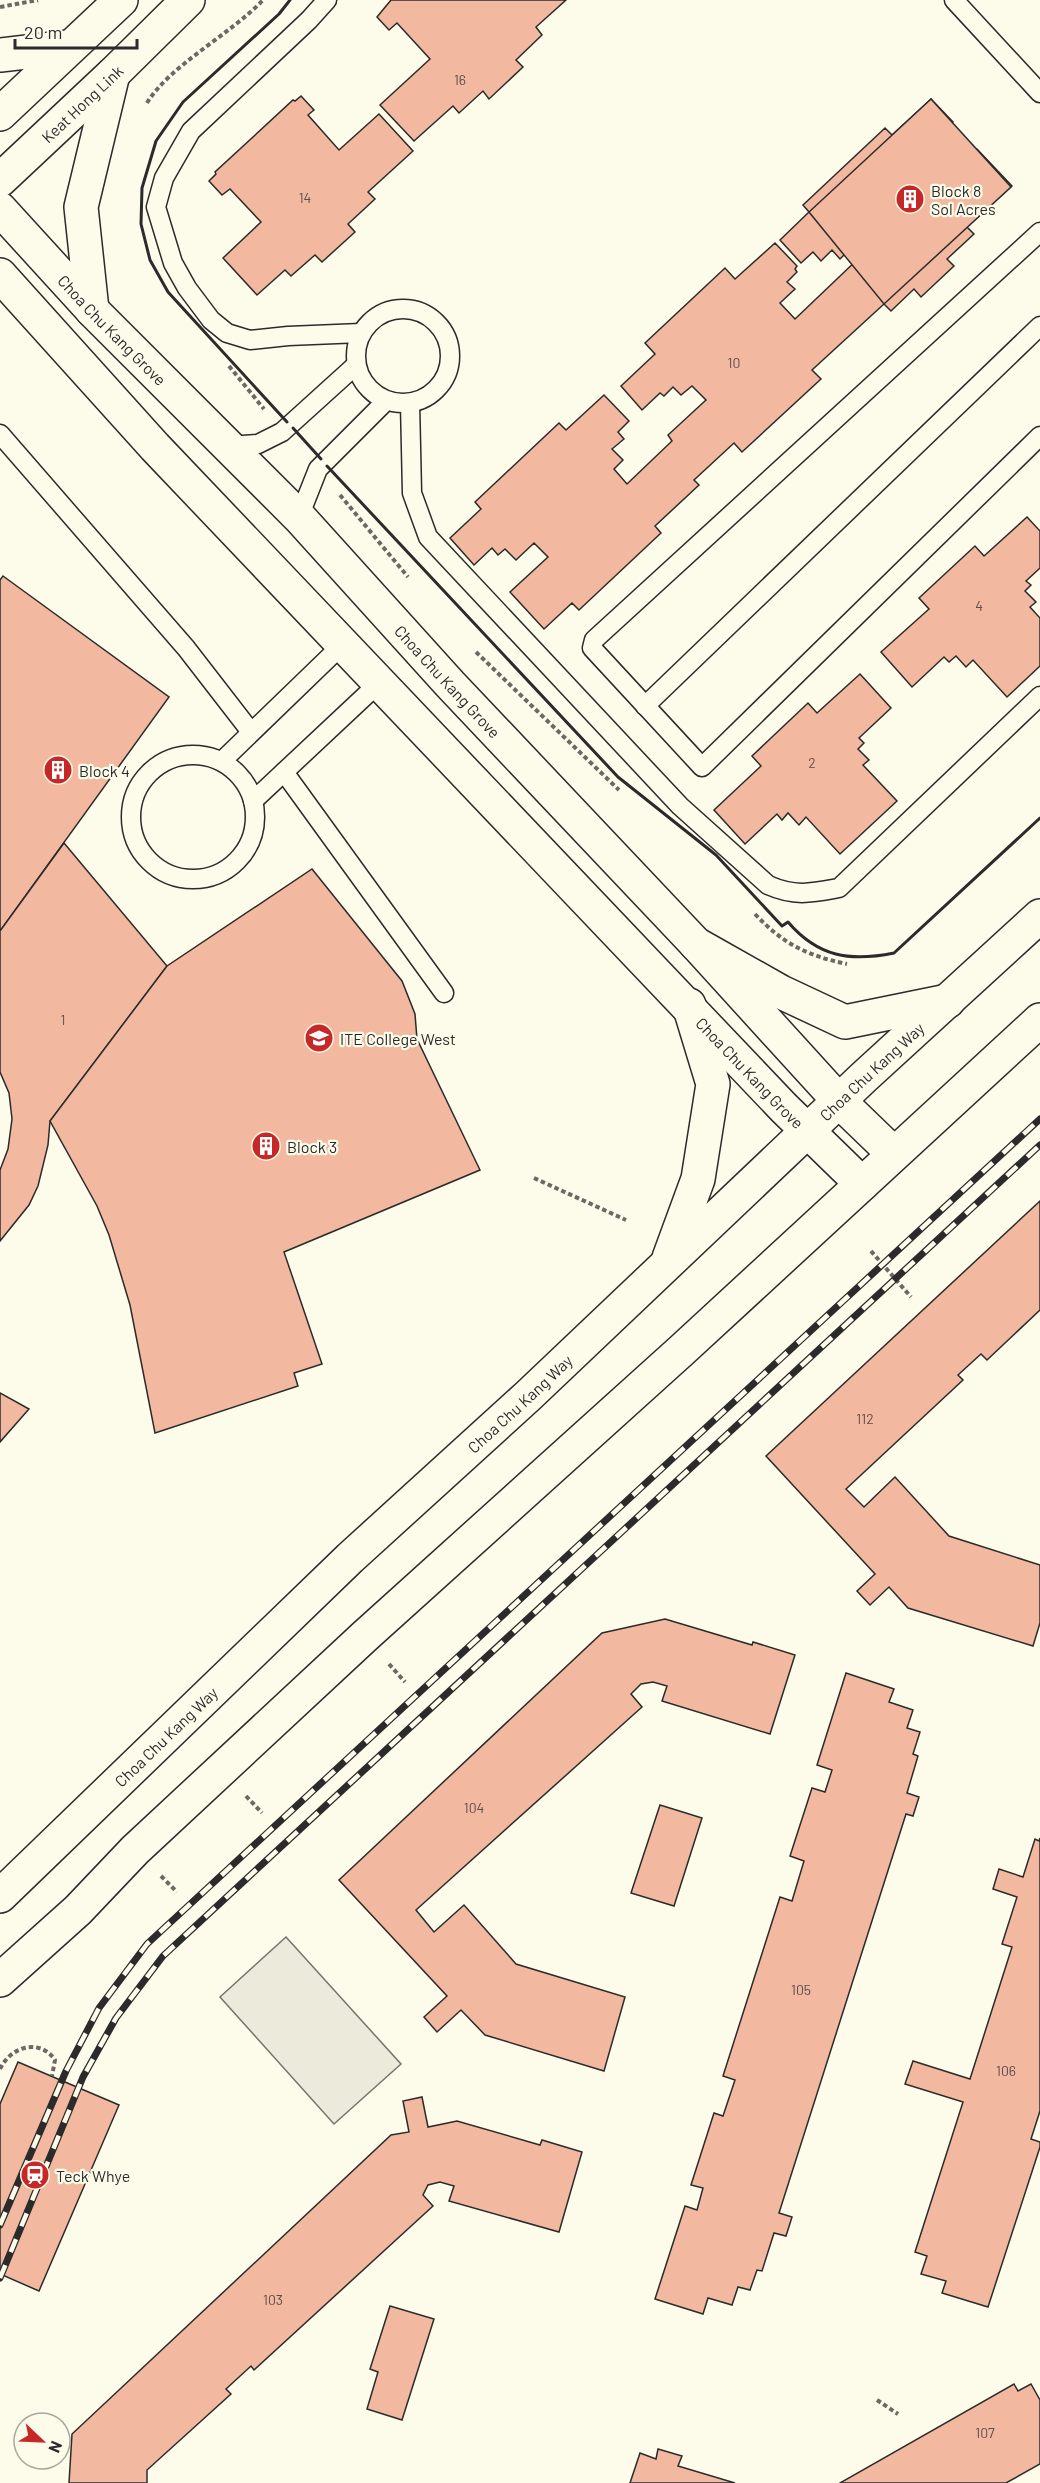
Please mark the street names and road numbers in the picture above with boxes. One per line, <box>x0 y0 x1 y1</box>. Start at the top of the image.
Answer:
street label: Keat Hong Link <box>37 61 126 146</box>
street label: Choa Chu Kang Grove <box>55 270 171 389</box>
street label: Choa Chu Kang Grove <box>391 621 505 741</box>
street label: Choa Chu Kang Grove <box>693 1013 808 1132</box>
street label: Choa Chu Kang Way <box>815 1017 928 1124</box>
street label: Choa Chu Kang Way <box>463 1350 576 1456</box>
street label: Choa Chu Kang Way <box>110 1682 221 1790</box>

